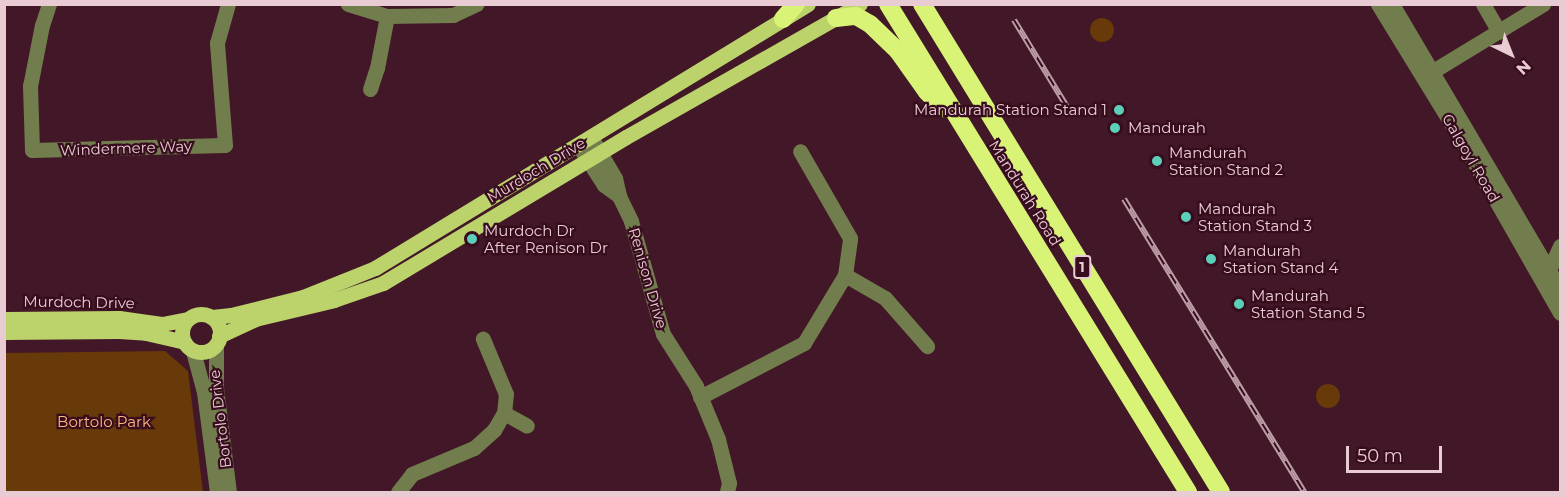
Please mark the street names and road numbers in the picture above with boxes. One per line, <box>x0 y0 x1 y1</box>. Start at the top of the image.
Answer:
street label: Galgoyl Road <box>1438 111 1504 205</box>
street label: Murdoch Drive <box>484 134 588 206</box>
street label: Windermere Way <box>60 137 192 159</box>
street label: Mandurah Road <box>985 137 1065 249</box>
street label: Renison Drive <box>625 225 671 331</box>
road number: 1 <box>1073 256 1091 278</box>
street label: Murdoch Drive <box>23 292 135 312</box>
street label: Bortolo Drive <box>205 369 235 469</box>

